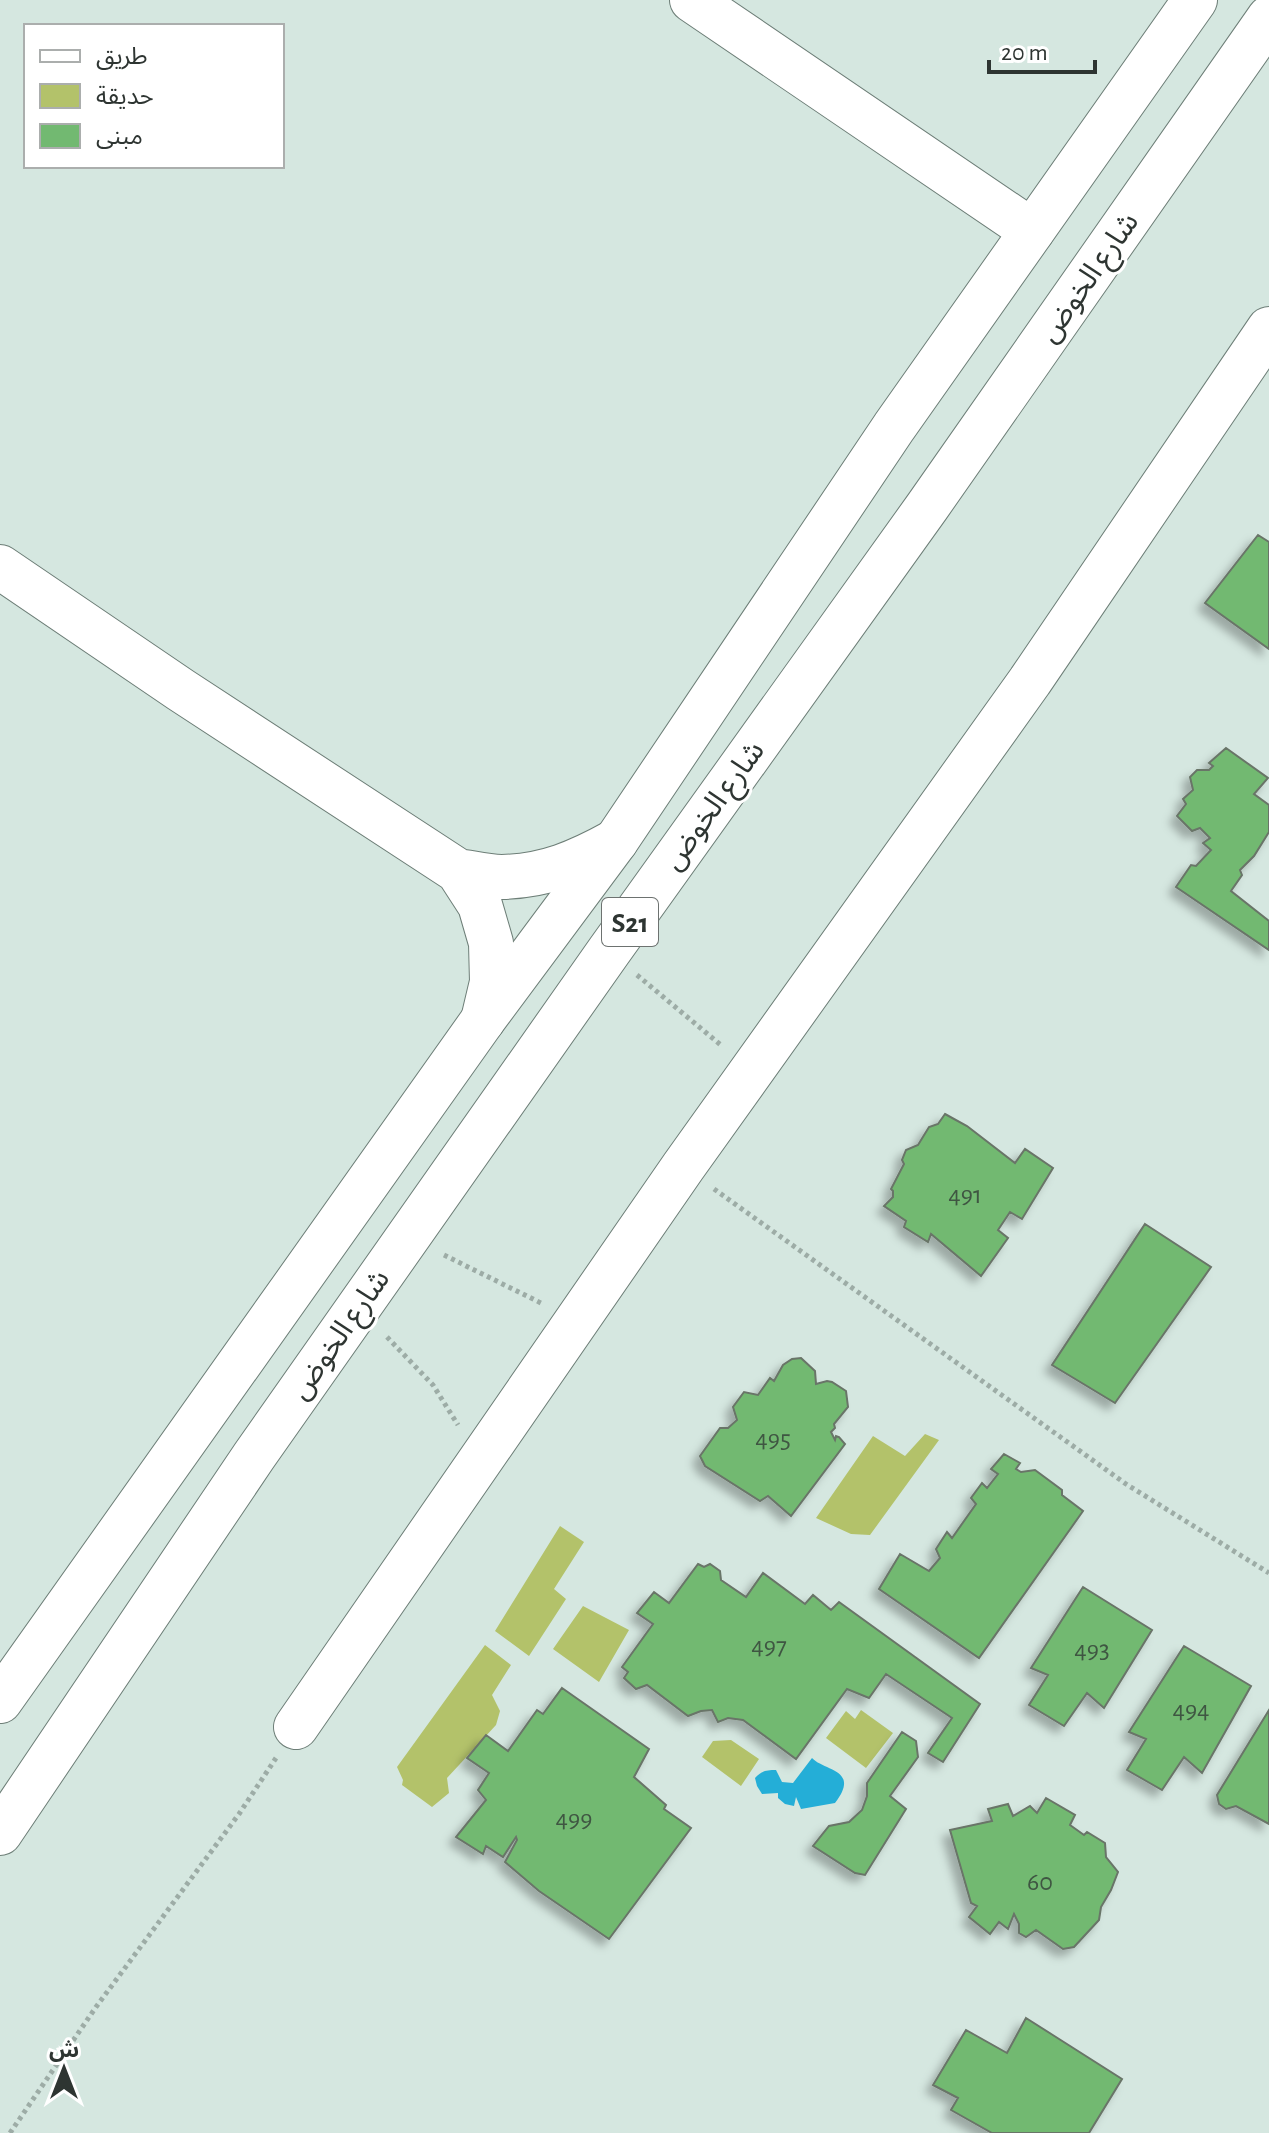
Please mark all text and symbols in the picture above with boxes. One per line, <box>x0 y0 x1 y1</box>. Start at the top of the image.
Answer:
legend <box>24 24 284 168</box>
scale bar <box>989 24 1095 74</box>
text: 20 m <box>1001 41 1048 65</box>
text: طريق <box>96 45 148 71</box>
text: حديقة <box>96 85 154 109</box>
text: مبنى <box>96 125 143 149</box>
street label: شارع الخوض <box>1033 207 1149 351</box>
street label: شارع الخوض <box>657 736 775 879</box>
road number: S21 <box>602 898 658 946</box>
house number: 491 <box>948 1182 982 1208</box>
street label: شارع الخوض <box>284 1264 400 1408</box>
house number: 495 <box>755 1426 791 1452</box>
house number: 497 <box>751 1633 787 1659</box>
house number: 493 <box>1074 1637 1110 1663</box>
house number: 494 <box>1172 1697 1210 1723</box>
house number: 499 <box>556 1806 592 1832</box>
house number: 60 <box>1027 1869 1053 1895</box>
north arrow <box>24 2029 104 2109</box>
text: ش <box>49 2039 79 2062</box>

